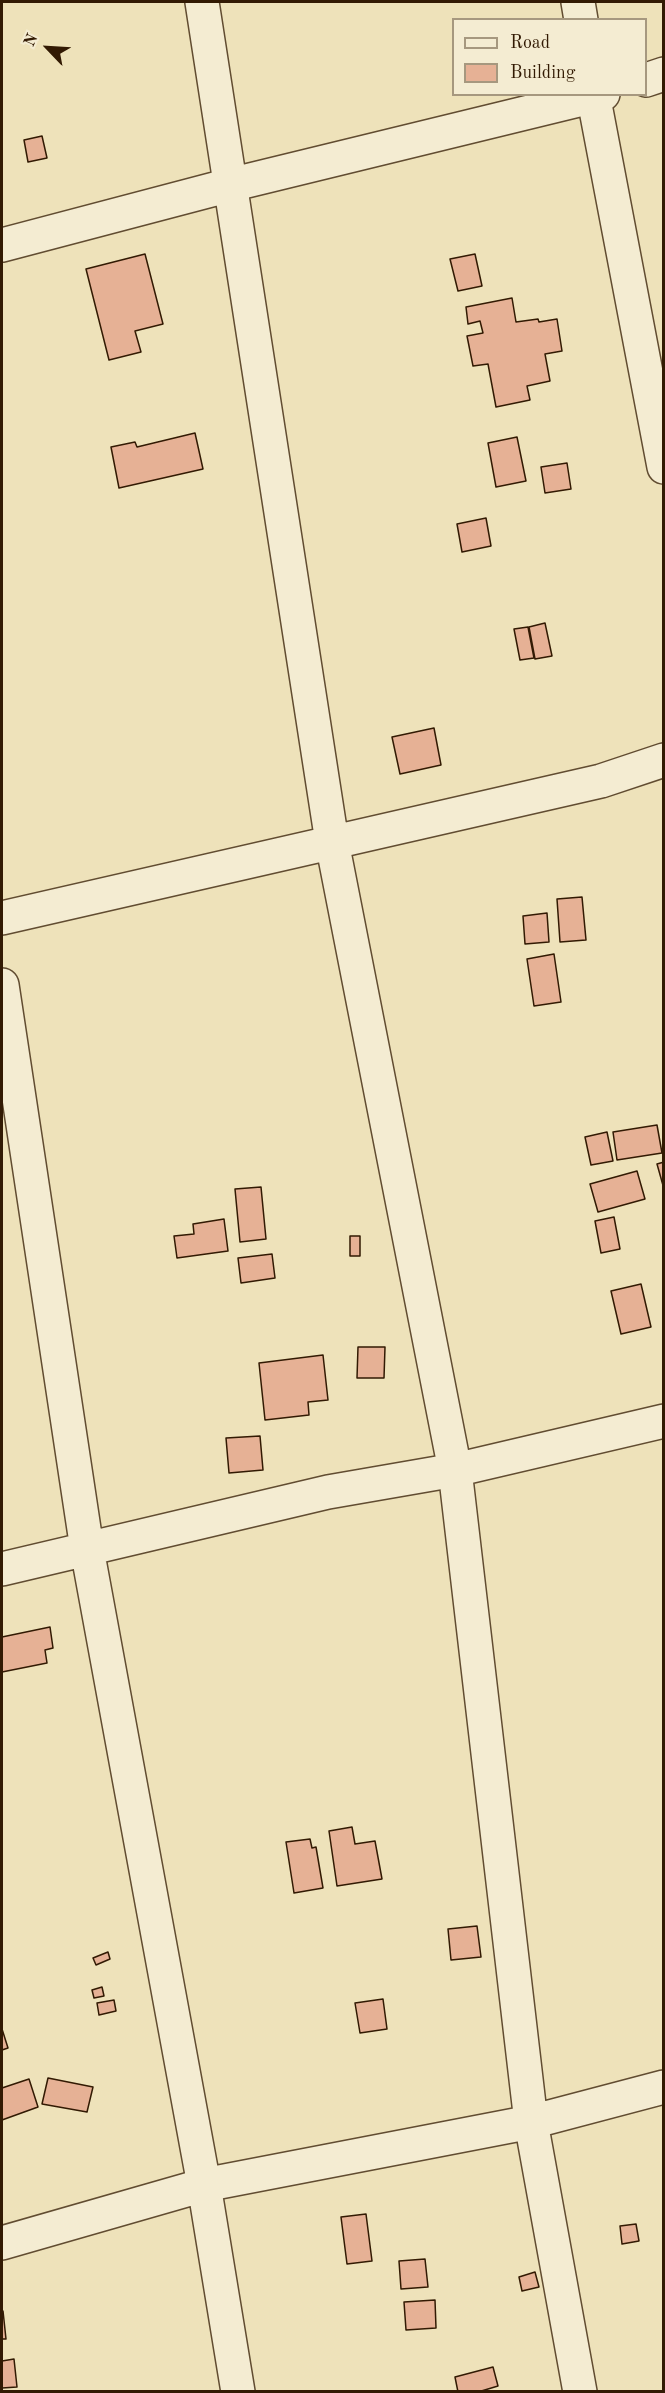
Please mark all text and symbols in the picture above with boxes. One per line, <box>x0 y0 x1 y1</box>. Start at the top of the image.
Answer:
north arrow <box>18 18 78 78</box>
legend <box>452 18 647 96</box>
text: N <box>22 31 42 49</box>
text: Road <box>510 34 550 52</box>
text: Building <box>510 64 575 82</box>

